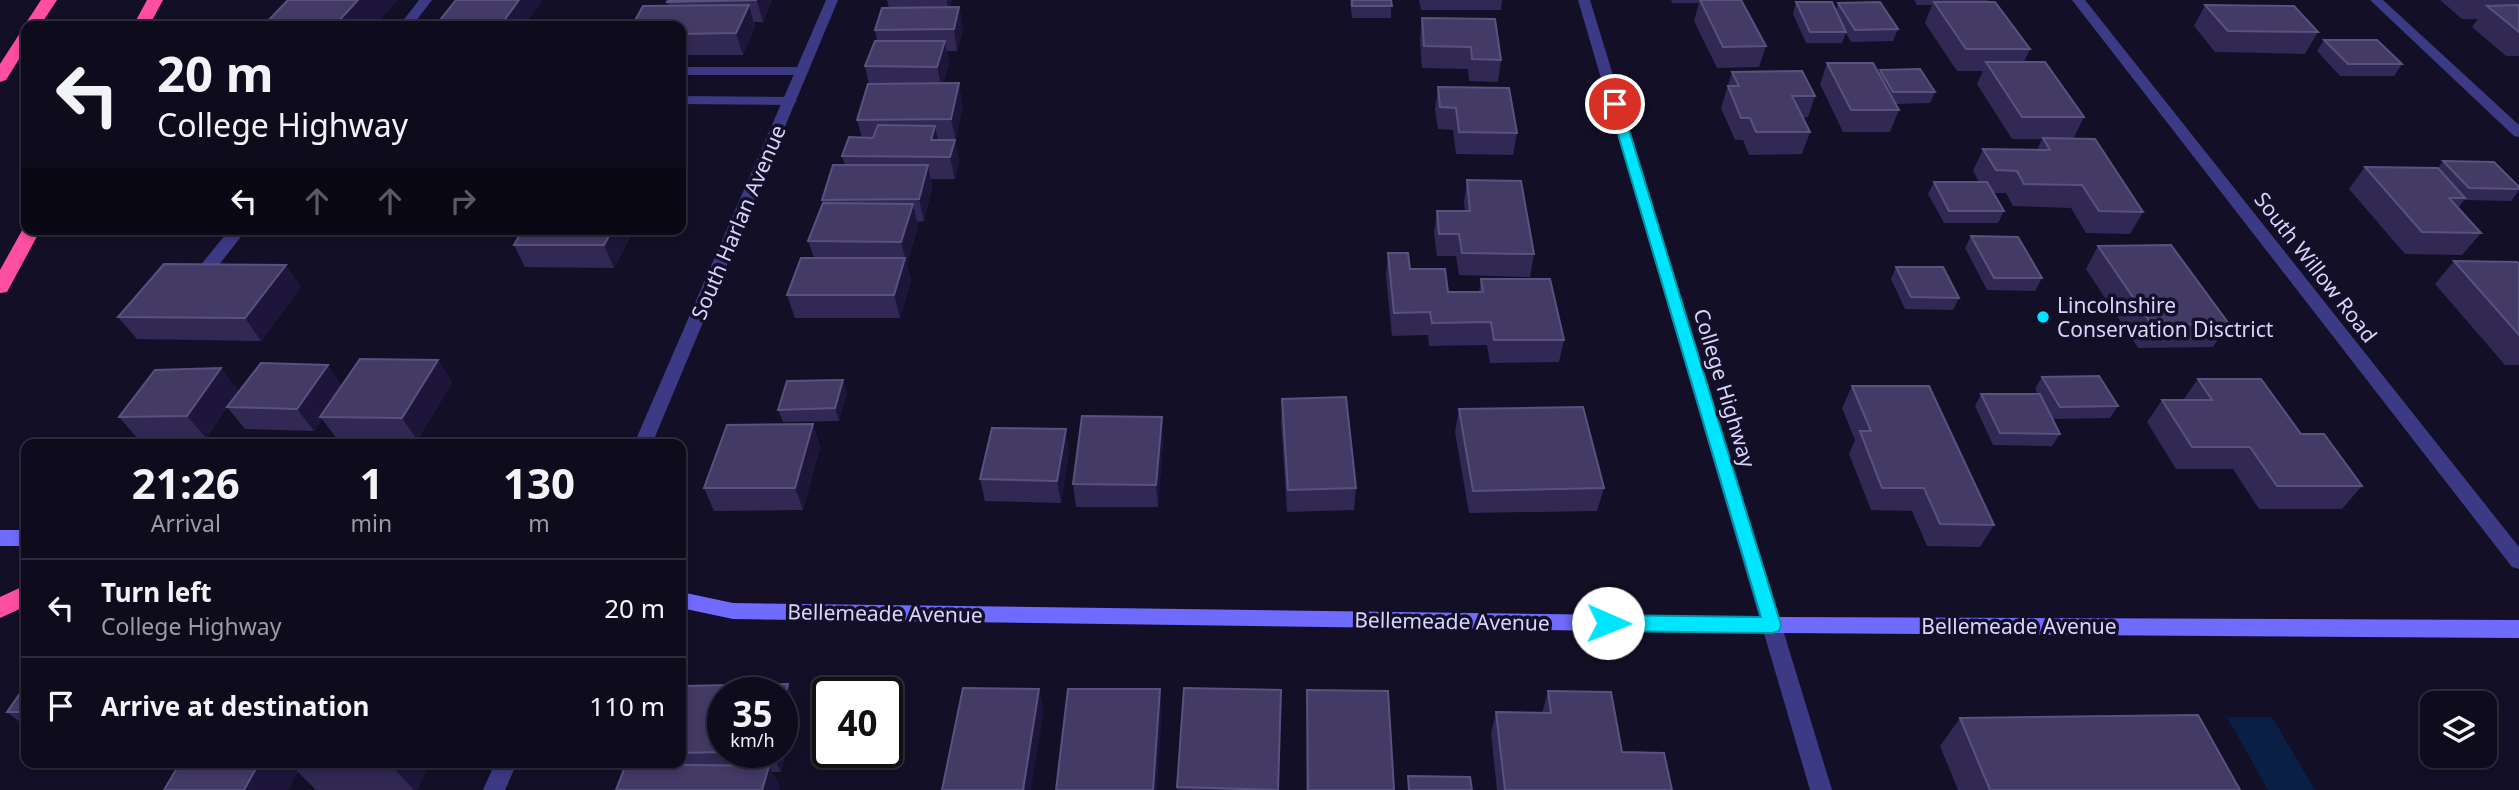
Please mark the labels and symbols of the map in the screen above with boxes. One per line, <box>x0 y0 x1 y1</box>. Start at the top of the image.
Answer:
pin <box>1585 74 1645 134</box>
street label: South Harlan Avenue <box>684 121 792 323</box>
street label: South Willow Road <box>2248 186 2384 348</box>
place label: Lincolnshire Conservation Disctrict <box>2057 291 2274 343</box>
street label: College Highway <box>1688 305 1763 471</box>
marker: Lincolnshire Conservation Disctrict <box>2035 309 2051 325</box>
position arrow <box>1571 586 1645 660</box>
street label: Bellemeade Avenue <box>787 597 983 629</box>
street label: Bellemeade Avenue <box>1354 605 1550 637</box>
street label: Bellemeade Avenue <box>1921 612 2117 640</box>
speed limit sign: 40 <box>812 677 903 768</box>

